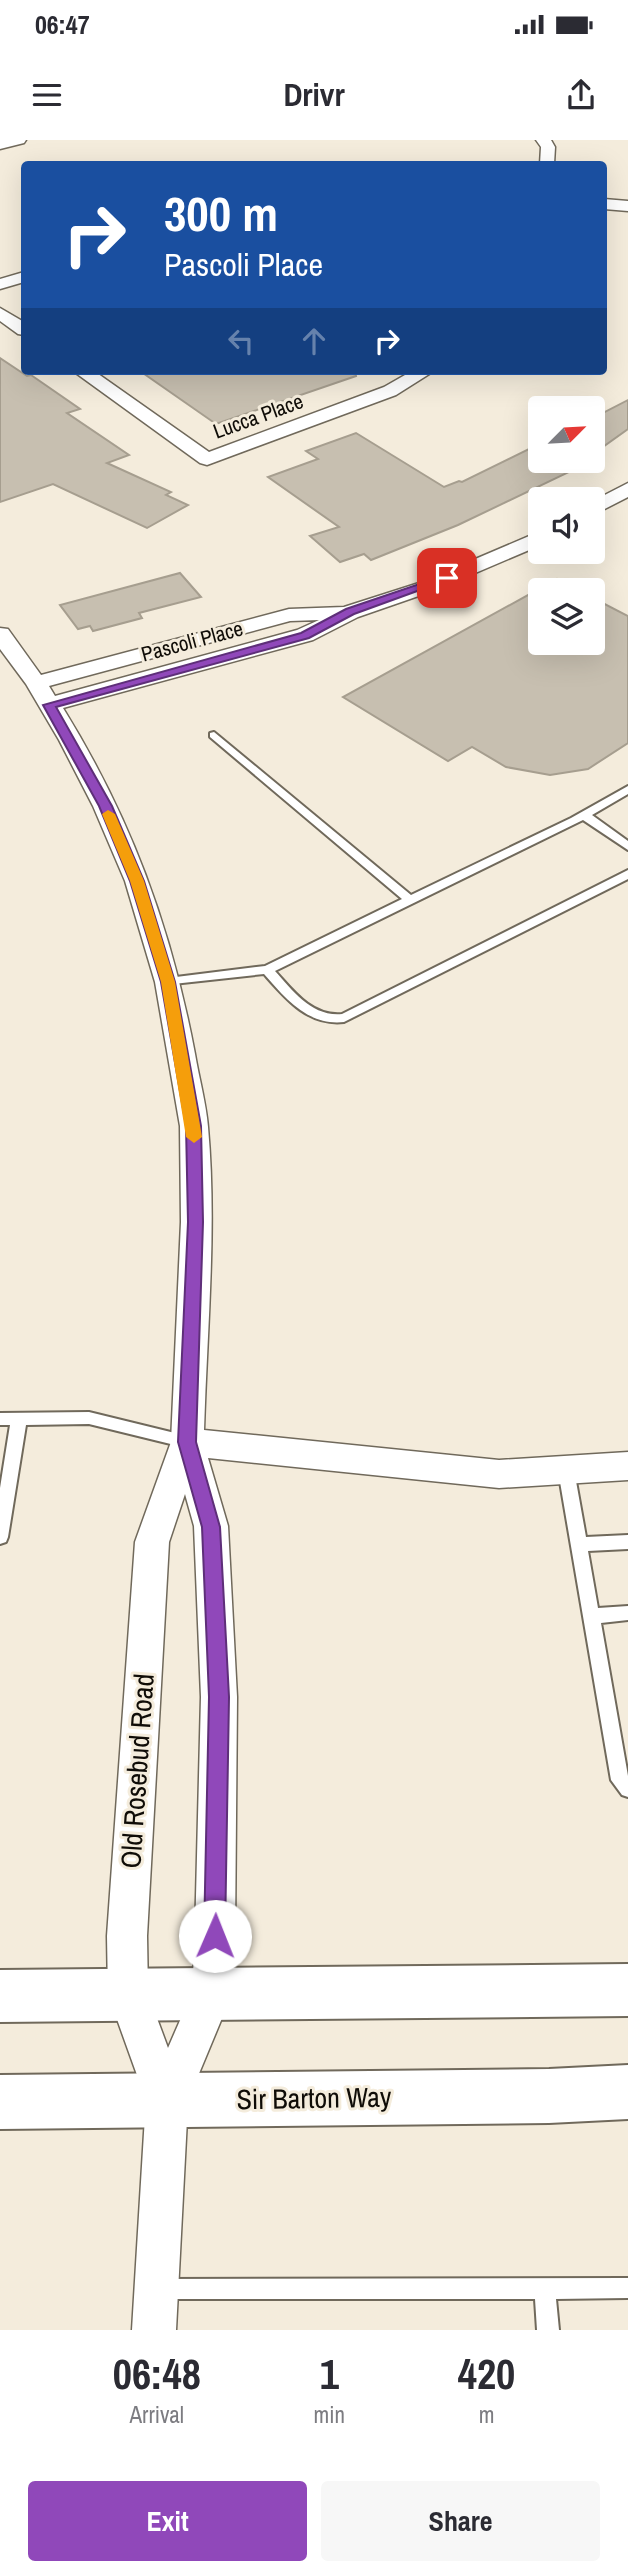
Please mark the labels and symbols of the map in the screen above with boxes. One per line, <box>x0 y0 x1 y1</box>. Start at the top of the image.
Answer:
street label: Lucca Place <box>209 386 307 446</box>
north arrow <box>528 396 606 472</box>
pin <box>417 548 477 608</box>
street label: Pascoli Place <box>138 613 246 669</box>
street label: Old Rosebud Road <box>111 1672 163 1870</box>
position arrow <box>178 1899 252 1973</box>
street label: Sir Barton Way <box>236 2078 392 2118</box>

